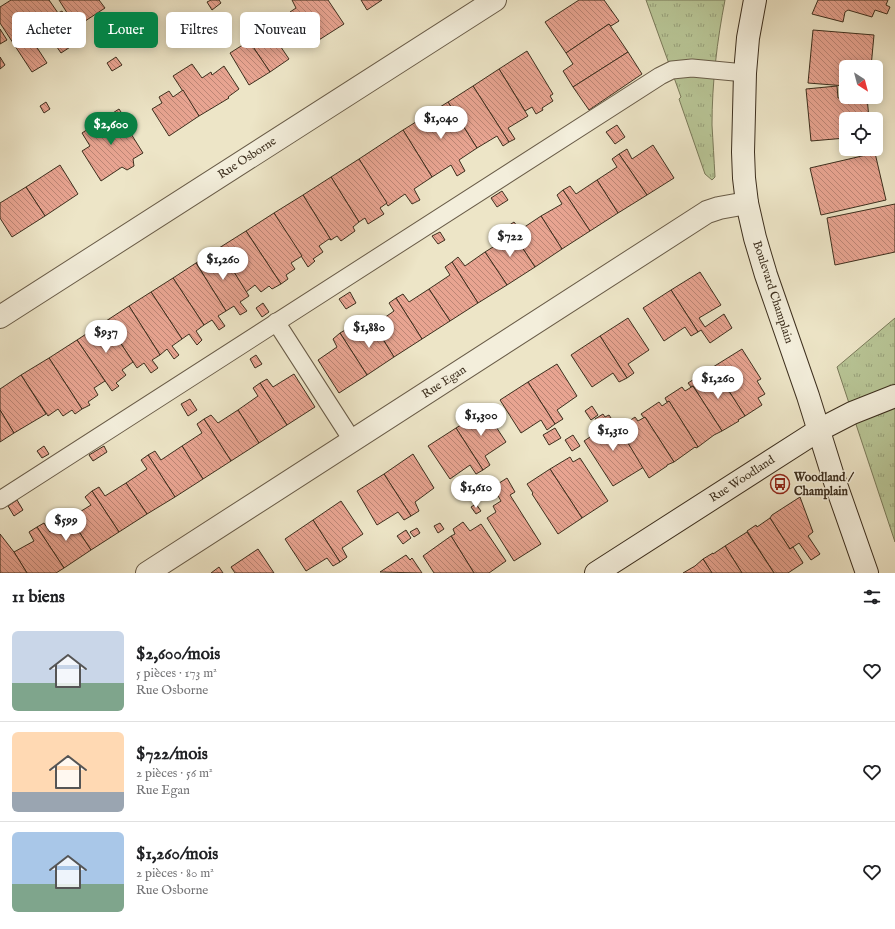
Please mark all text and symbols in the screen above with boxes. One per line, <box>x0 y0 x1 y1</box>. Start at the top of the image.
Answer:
chip: Acheter <box>12 12 86 48</box>
chip: Louer <box>94 12 158 48</box>
chip: Filtres <box>166 12 232 48</box>
chip: Nouveau <box>240 12 320 48</box>
north arrow <box>839 60 883 104</box>
map controls <box>839 60 883 156</box>
pin: $1,040 <box>408 106 474 140</box>
text: $1,040 <box>424 110 458 127</box>
pin: $2,600 <box>78 112 144 146</box>
button: locate <box>839 112 883 156</box>
text: $2,600 <box>93 116 129 133</box>
street label: Rue Osborne <box>215 133 279 182</box>
pin: $722 <box>486 224 534 258</box>
text: $722 <box>497 228 523 245</box>
street label: Boulevard Champlain <box>748 239 797 346</box>
pin: $1,260 <box>190 247 256 281</box>
text: $1,260 <box>206 251 240 268</box>
pin: $1,880 <box>336 315 402 349</box>
text: $1,880 <box>353 319 385 336</box>
pin: $937 <box>82 320 130 354</box>
text: $937 <box>94 324 118 341</box>
street label: Rue Egan <box>419 362 469 402</box>
pin: $1,260 <box>685 366 751 400</box>
text: $1,260 <box>701 370 735 387</box>
pin: $1,300 <box>448 403 514 437</box>
text: $1,300 <box>464 407 498 424</box>
pin: $1,310 <box>580 418 646 452</box>
text: $1,310 <box>597 422 629 439</box>
street label: Rue Woodland <box>707 452 778 506</box>
place label: Woodland / Champlain <box>793 470 855 500</box>
bus stop icon: Woodland / Champlain <box>769 473 791 495</box>
pin: $1,610 <box>443 475 509 509</box>
text: $1,610 <box>460 479 492 496</box>
pin: $599 <box>42 508 90 542</box>
text: $599 <box>54 512 78 529</box>
icon: filters <box>861 586 883 608</box>
text: 11 biens <box>12 587 65 608</box>
text: $2,600/mois <box>136 644 220 665</box>
icon: home <box>44 647 92 695</box>
icon: heart <box>861 660 883 682</box>
text: 5 pièces · 173 m² <box>136 665 217 682</box>
text: Rue Osborne <box>136 682 208 699</box>
text: $722/mois <box>136 744 208 765</box>
icon: home <box>44 748 92 796</box>
icon: heart <box>861 761 883 783</box>
text: 2 pièces · 56 m² <box>136 765 213 782</box>
text: Rue Egan <box>136 782 190 799</box>
text: $1,260/mois <box>136 844 218 865</box>
icon: home <box>44 848 92 896</box>
icon: heart <box>861 861 883 883</box>
text: 2 pièces · 80 m² <box>136 865 214 882</box>
text: Rue Osborne <box>136 882 208 899</box>

